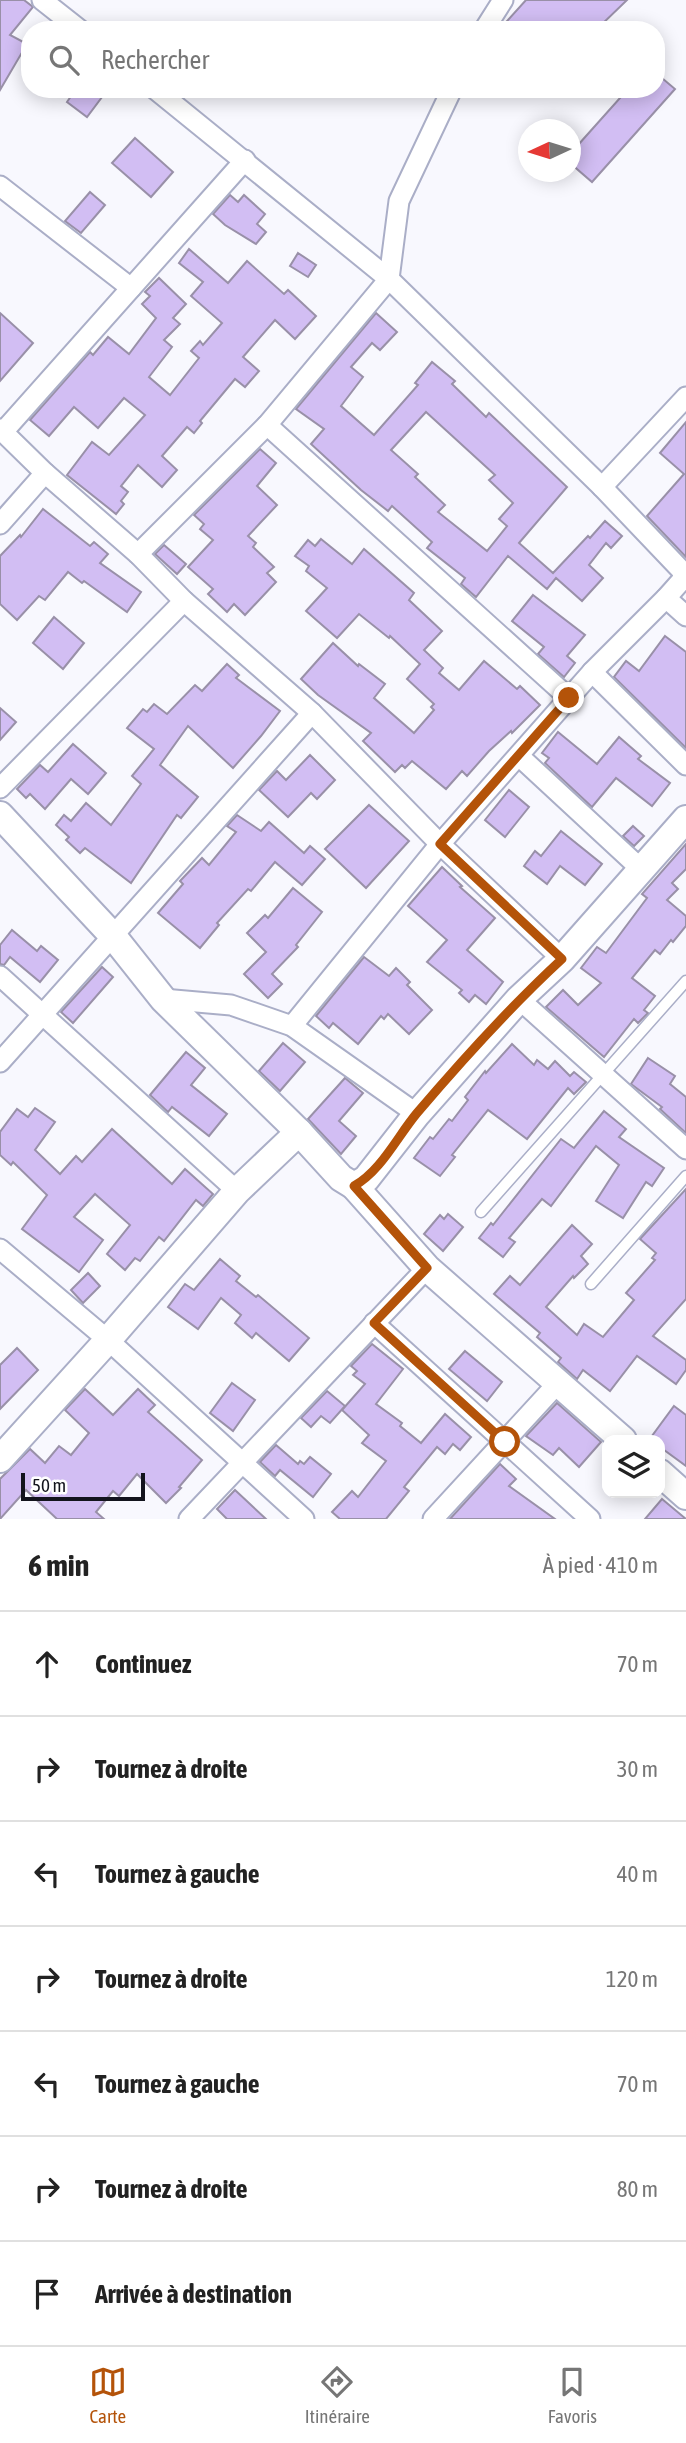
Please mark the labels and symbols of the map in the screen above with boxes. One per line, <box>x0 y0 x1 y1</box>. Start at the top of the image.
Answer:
north arrow <box>518 119 581 182</box>
route end <box>553 682 584 713</box>
route start <box>489 1426 520 1457</box>
scale bar <box>21 1470 145 1502</box>

